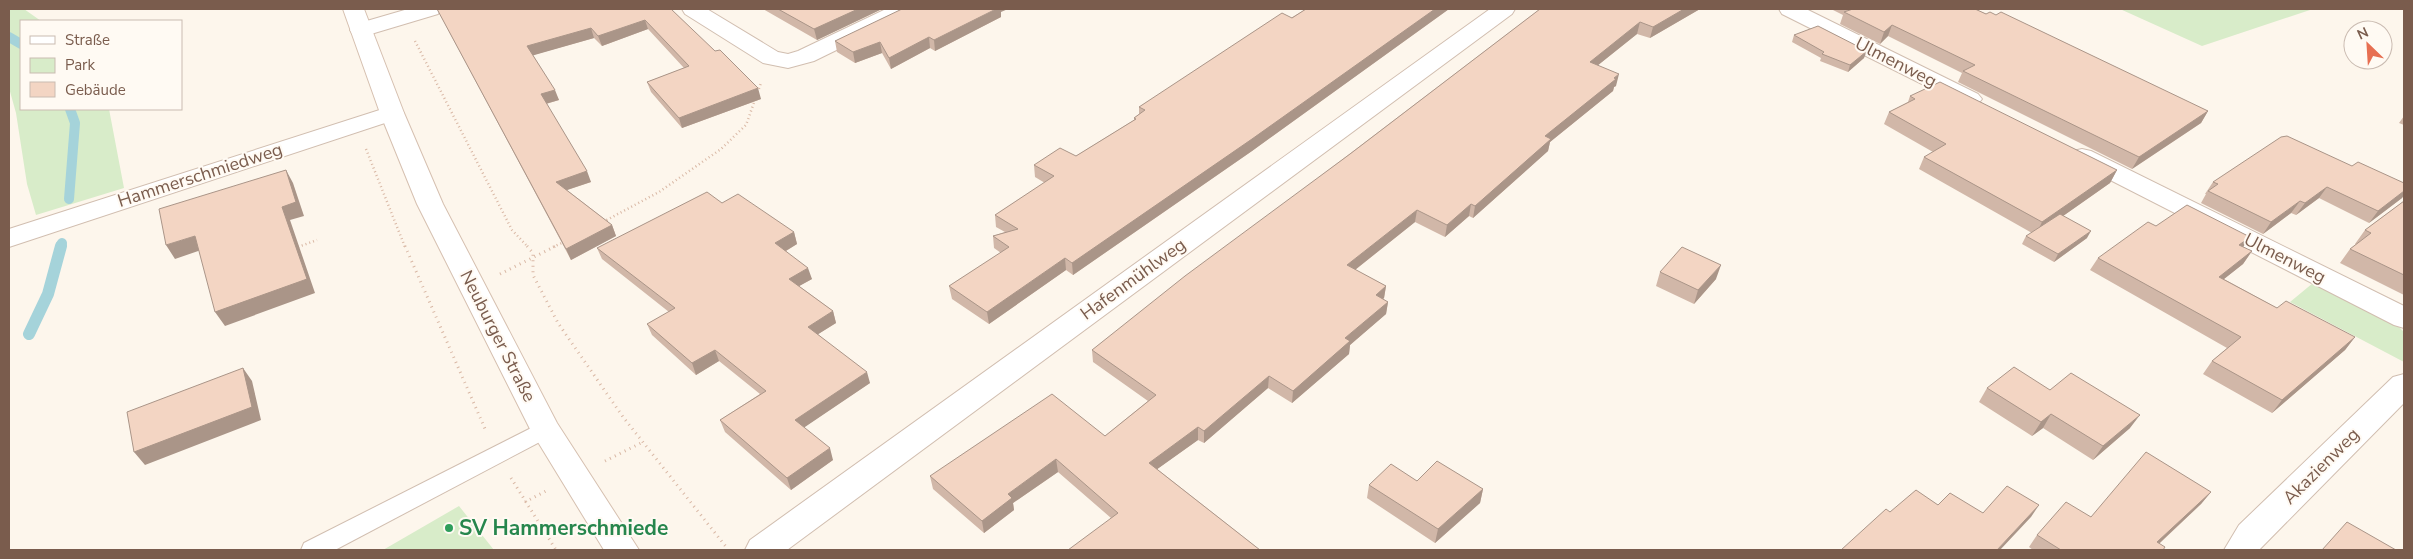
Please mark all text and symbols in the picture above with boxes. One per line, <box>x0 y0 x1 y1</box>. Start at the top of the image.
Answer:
legend <box>20 20 182 110</box>
north arrow <box>2343 20 2393 70</box>
text: N <box>2354 23 2371 44</box>
text: Straße <box>65 30 110 50</box>
street label: Ulmenweg <box>1851 31 1941 93</box>
text: Park <box>65 55 95 75</box>
text: Gebäude <box>65 80 126 100</box>
street label: Hammerschmiedweg <box>115 137 285 213</box>
street label: Ulmenweg <box>2240 227 2330 289</box>
street label: Hafenmühlweg <box>1075 233 1191 325</box>
street label: Neuburger Straße <box>454 266 542 406</box>
street label: Akazienweg <box>2278 423 2364 509</box>
place label: SV Hammerschmiede <box>459 514 668 542</box>
marker: SV Hammerschmiede <box>443 522 455 534</box>

